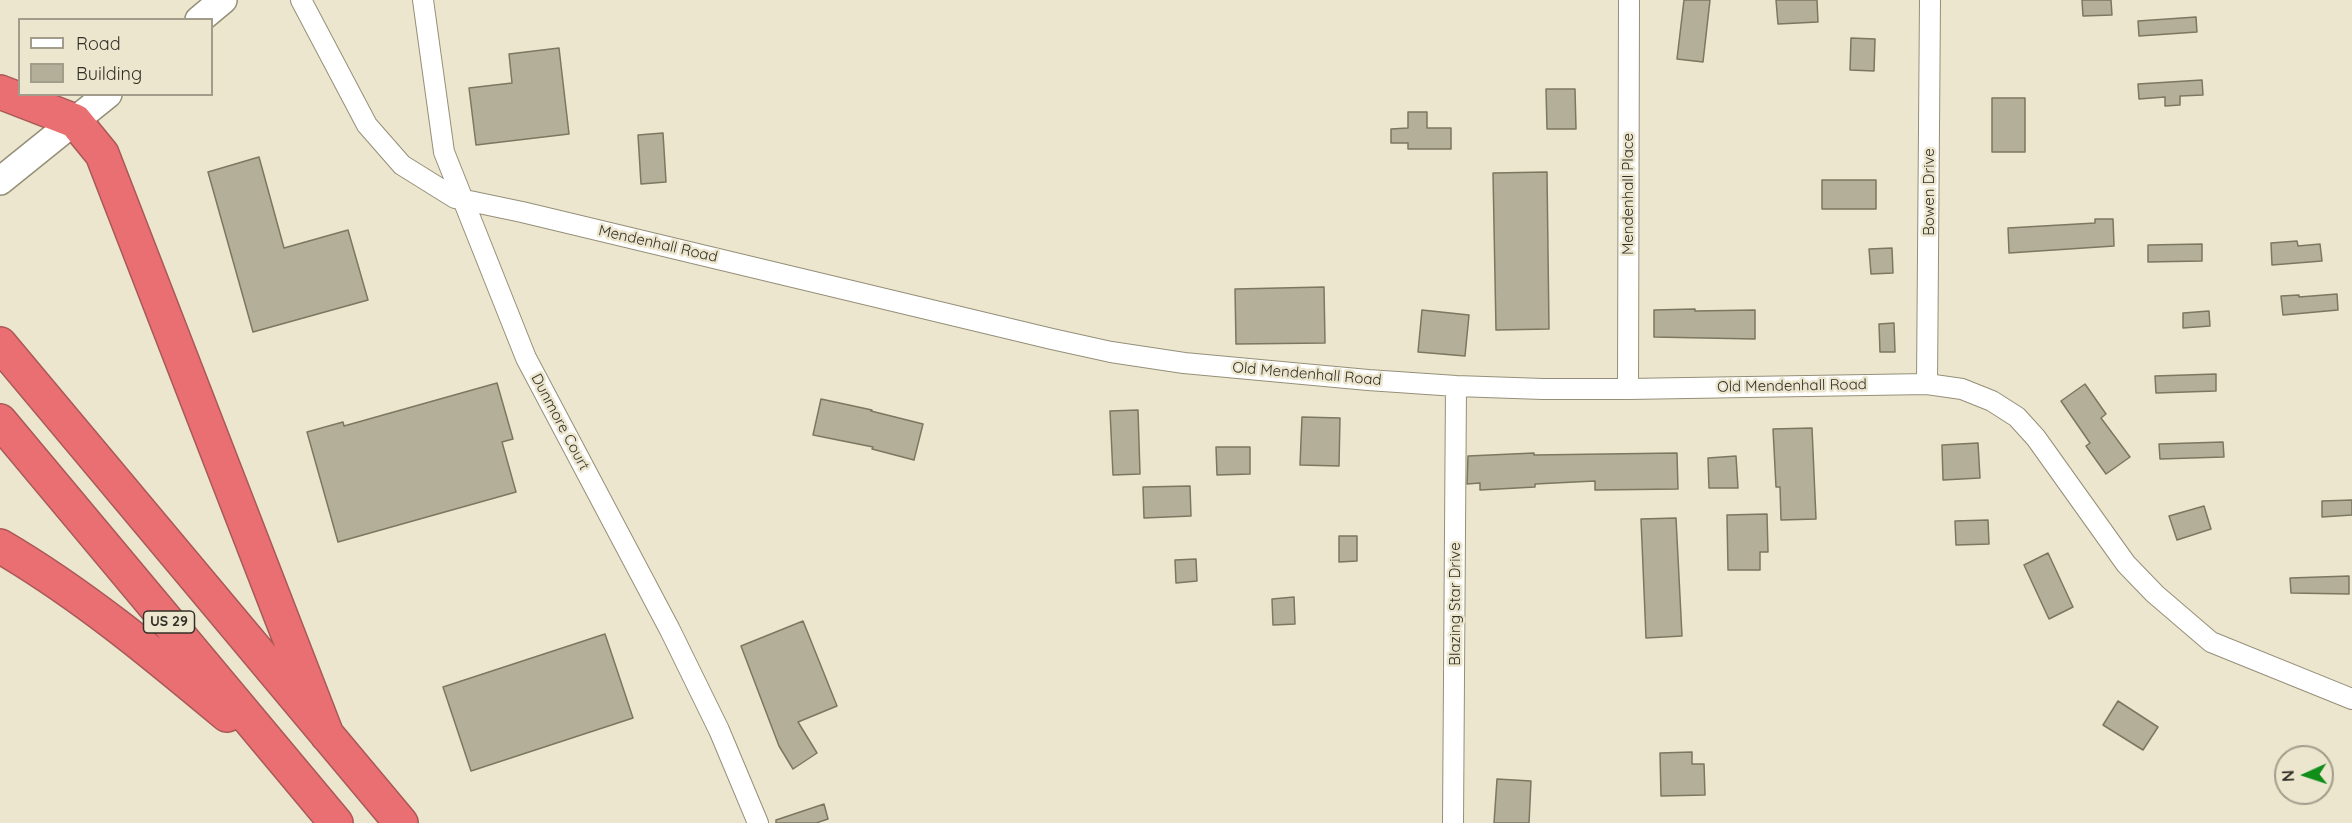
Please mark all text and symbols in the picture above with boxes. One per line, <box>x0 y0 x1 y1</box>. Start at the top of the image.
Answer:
legend <box>18 18 213 96</box>
text: Road <box>76 32 121 55</box>
text: Building <box>76 62 142 85</box>
street label: Mendenhall Place <box>1619 133 1637 255</box>
street label: Bowen Drive <box>1920 148 1938 236</box>
street label: Mendenhall Road <box>597 222 719 266</box>
street label: Old Mendenhall Road <box>1232 359 1382 389</box>
street label: Dunmore Court <box>527 371 593 473</box>
street label: Old Mendenhall Road <box>1717 376 1867 396</box>
street label: Blazing Star Drive <box>1446 542 1464 666</box>
road number: US 29 <box>144 611 195 633</box>
north arrow <box>2274 745 2334 805</box>
text: N <box>2278 769 2298 782</box>

